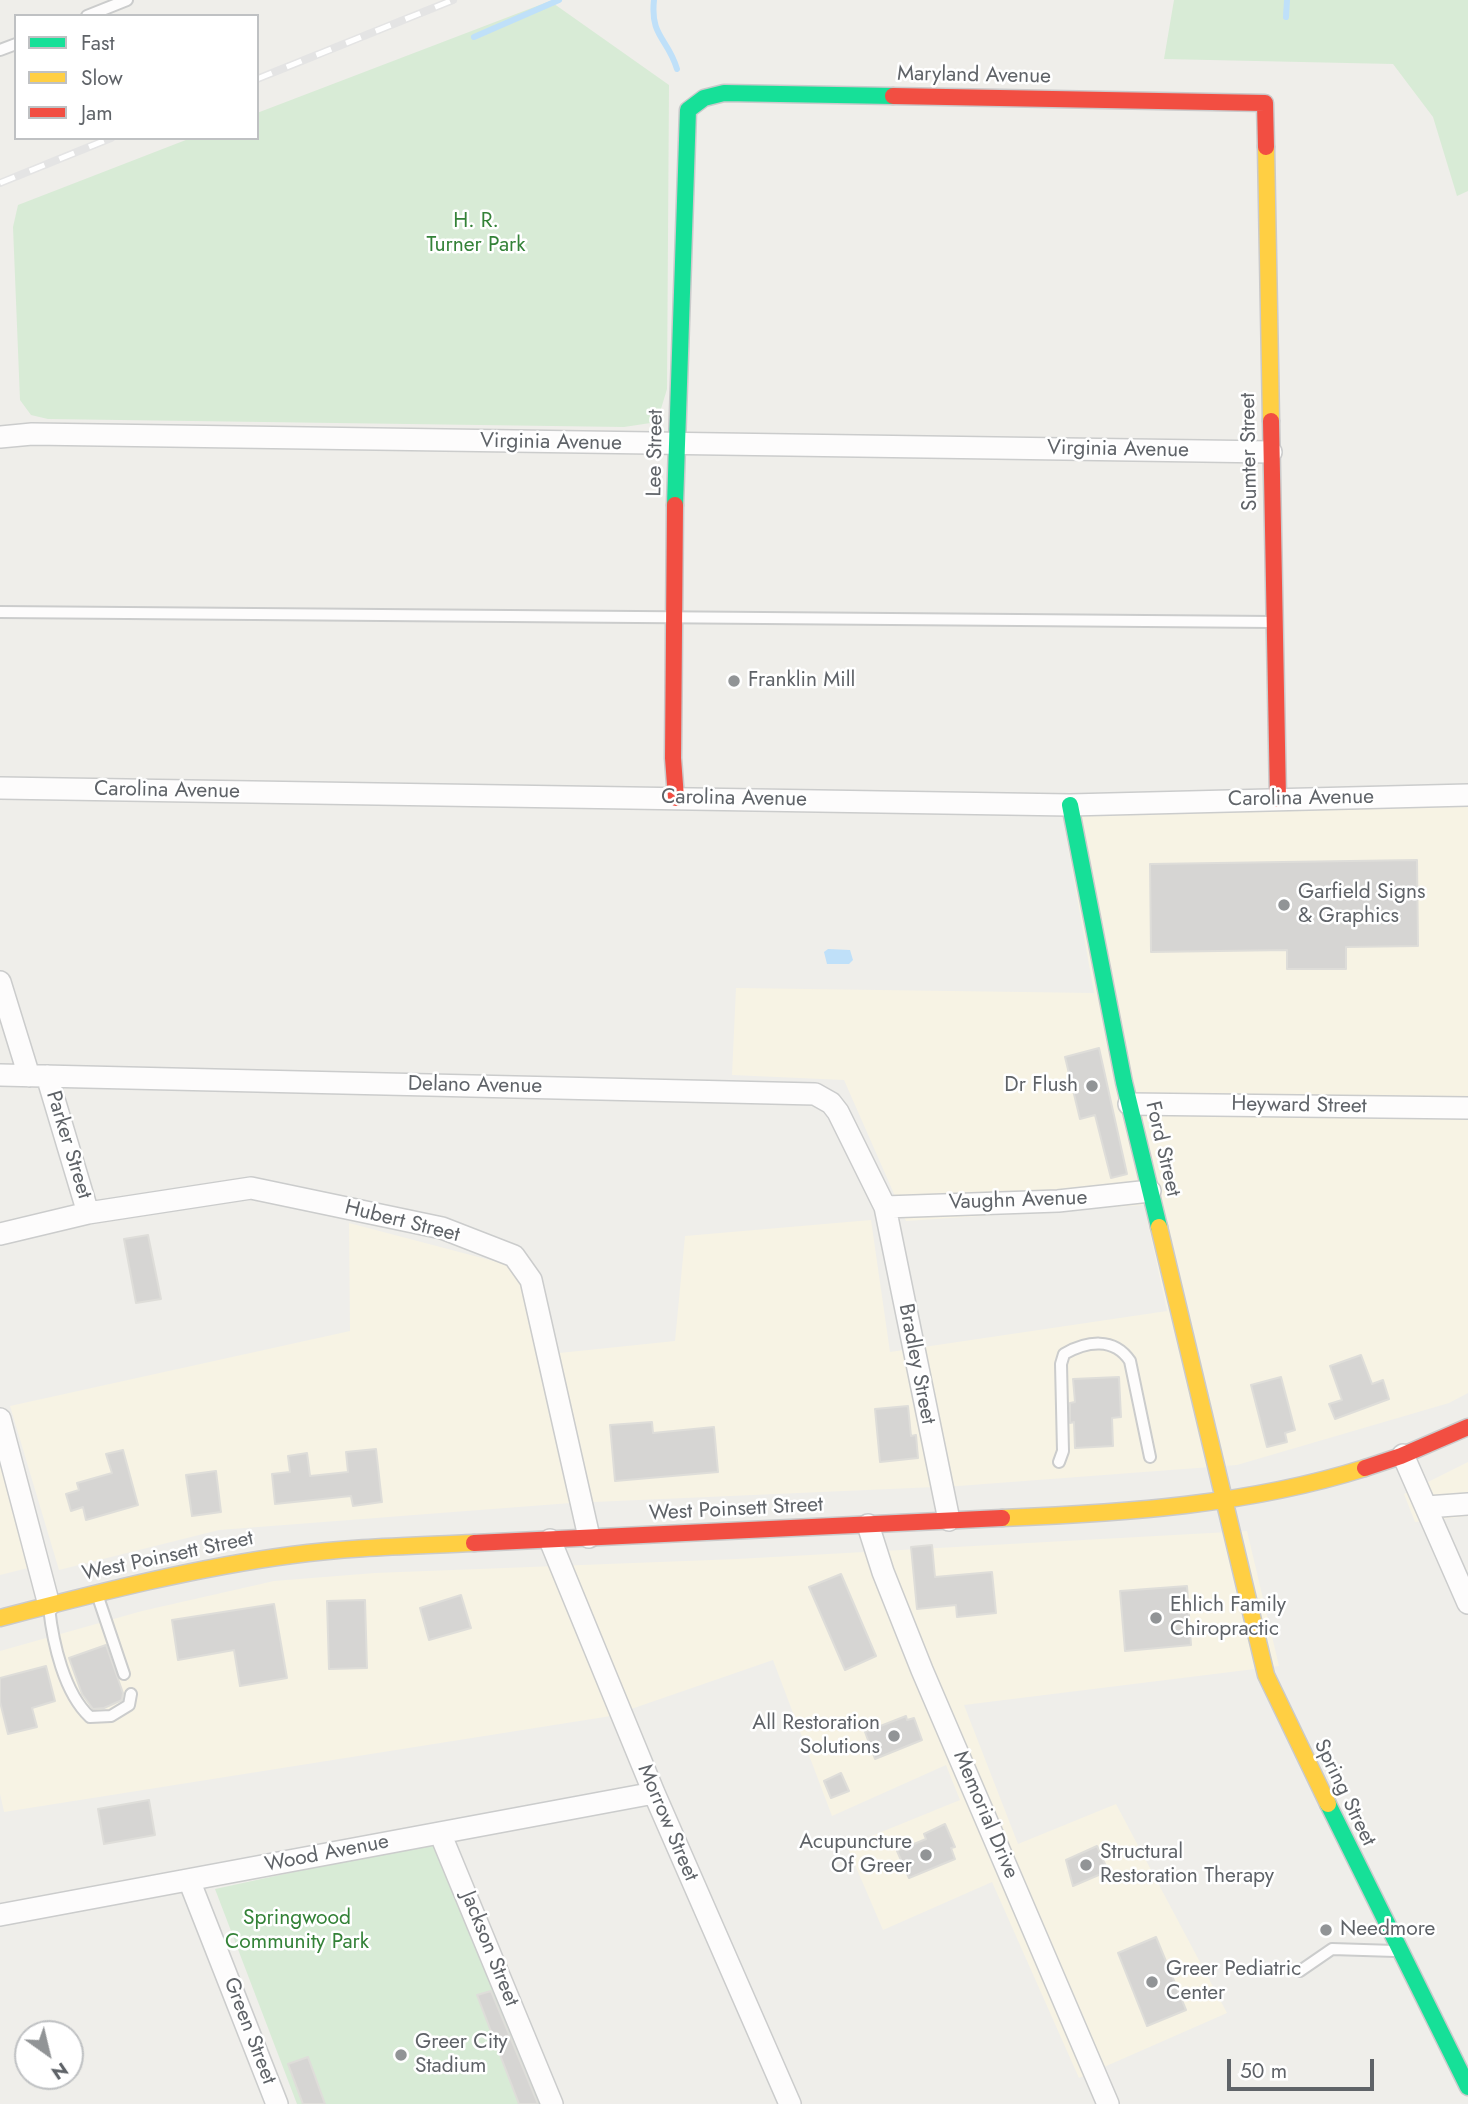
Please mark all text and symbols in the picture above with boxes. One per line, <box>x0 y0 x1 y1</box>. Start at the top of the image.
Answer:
legend <box>14 14 259 140</box>
text: Fast <box>81 28 114 58</box>
street label: Maryland Avenue <box>897 62 1051 90</box>
text: Slow <box>81 63 123 93</box>
text: Jam <box>81 98 113 128</box>
park label: H. R. Turner Park <box>426 209 526 259</box>
street label: Sumter Street <box>1236 393 1264 511</box>
street label: Lee Street <box>643 409 669 497</box>
street label: Virginia Avenue <box>480 429 622 457</box>
street label: Virginia Avenue <box>1047 436 1189 464</box>
place label: Franklin Mill <box>748 668 855 694</box>
marker: Franklin Mill <box>726 673 742 689</box>
street label: Carolina Avenue <box>94 777 240 805</box>
street label: Carolina Avenue <box>661 785 807 813</box>
street label: Carolina Avenue <box>1228 785 1374 813</box>
place label: Garfield Signs & Graphics <box>1298 880 1425 930</box>
marker: Garfield Signs & Graphics <box>1276 897 1292 913</box>
street label: Delano Avenue <box>408 1072 542 1100</box>
place label: Dr Flush <box>1004 1073 1078 1099</box>
marker: Dr Flush <box>1084 1078 1100 1094</box>
street label: Parker Street <box>40 1088 96 1202</box>
street label: Heyward Street <box>1231 1092 1367 1120</box>
street label: Ford Street <box>1139 1099 1185 1199</box>
street label: Vaughn Avenue <box>948 1186 1088 1216</box>
street label: Hubert Street <box>342 1196 462 1248</box>
street label: Bradley Street <box>892 1302 940 1426</box>
street label: West Poinsett Street <box>648 1493 824 1527</box>
street label: West Poinsett Street <box>80 1527 256 1587</box>
place label: Ehlich Family Chiropractic <box>1170 1593 1286 1643</box>
marker: Ehlich Family Chiropractic <box>1148 1610 1164 1626</box>
place label: All Restoration Solutions <box>752 1711 880 1761</box>
marker: All Restoration Solutions <box>886 1728 902 1744</box>
street label: Spring Street <box>1307 1736 1381 1850</box>
street label: Memorial Drive <box>947 1747 1023 1883</box>
street label: Morrow Street <box>631 1761 703 1885</box>
street label: Wood Avenue <box>263 1830 391 1878</box>
place label: Acupuncture Of Greer <box>799 1830 912 1880</box>
place label: Structural Restoration Therapy <box>1100 1840 1274 1890</box>
marker: Acupuncture Of Greer <box>918 1847 934 1863</box>
marker: Structural Restoration Therapy <box>1078 1857 1094 1873</box>
street label: Jackson Street <box>455 1888 523 2010</box>
park label: Springwood Community Park <box>225 1906 369 1956</box>
place label: Needmore <box>1340 1917 1435 1943</box>
marker: Needmore <box>1318 1922 1334 1938</box>
place label: Greer Pediatric Center <box>1166 1957 1301 2007</box>
street label: Green Street <box>217 1974 281 2088</box>
marker: Greer Pediatric Center <box>1144 1974 1160 1990</box>
north arrow <box>14 2020 84 2090</box>
place label: Greer City Stadium <box>415 2030 507 2080</box>
scale bar <box>1230 2044 1377 2088</box>
marker: Greer City Stadium <box>393 2047 409 2063</box>
text: N <box>46 2056 74 2087</box>
text: 50 m <box>1240 2056 1287 2086</box>

